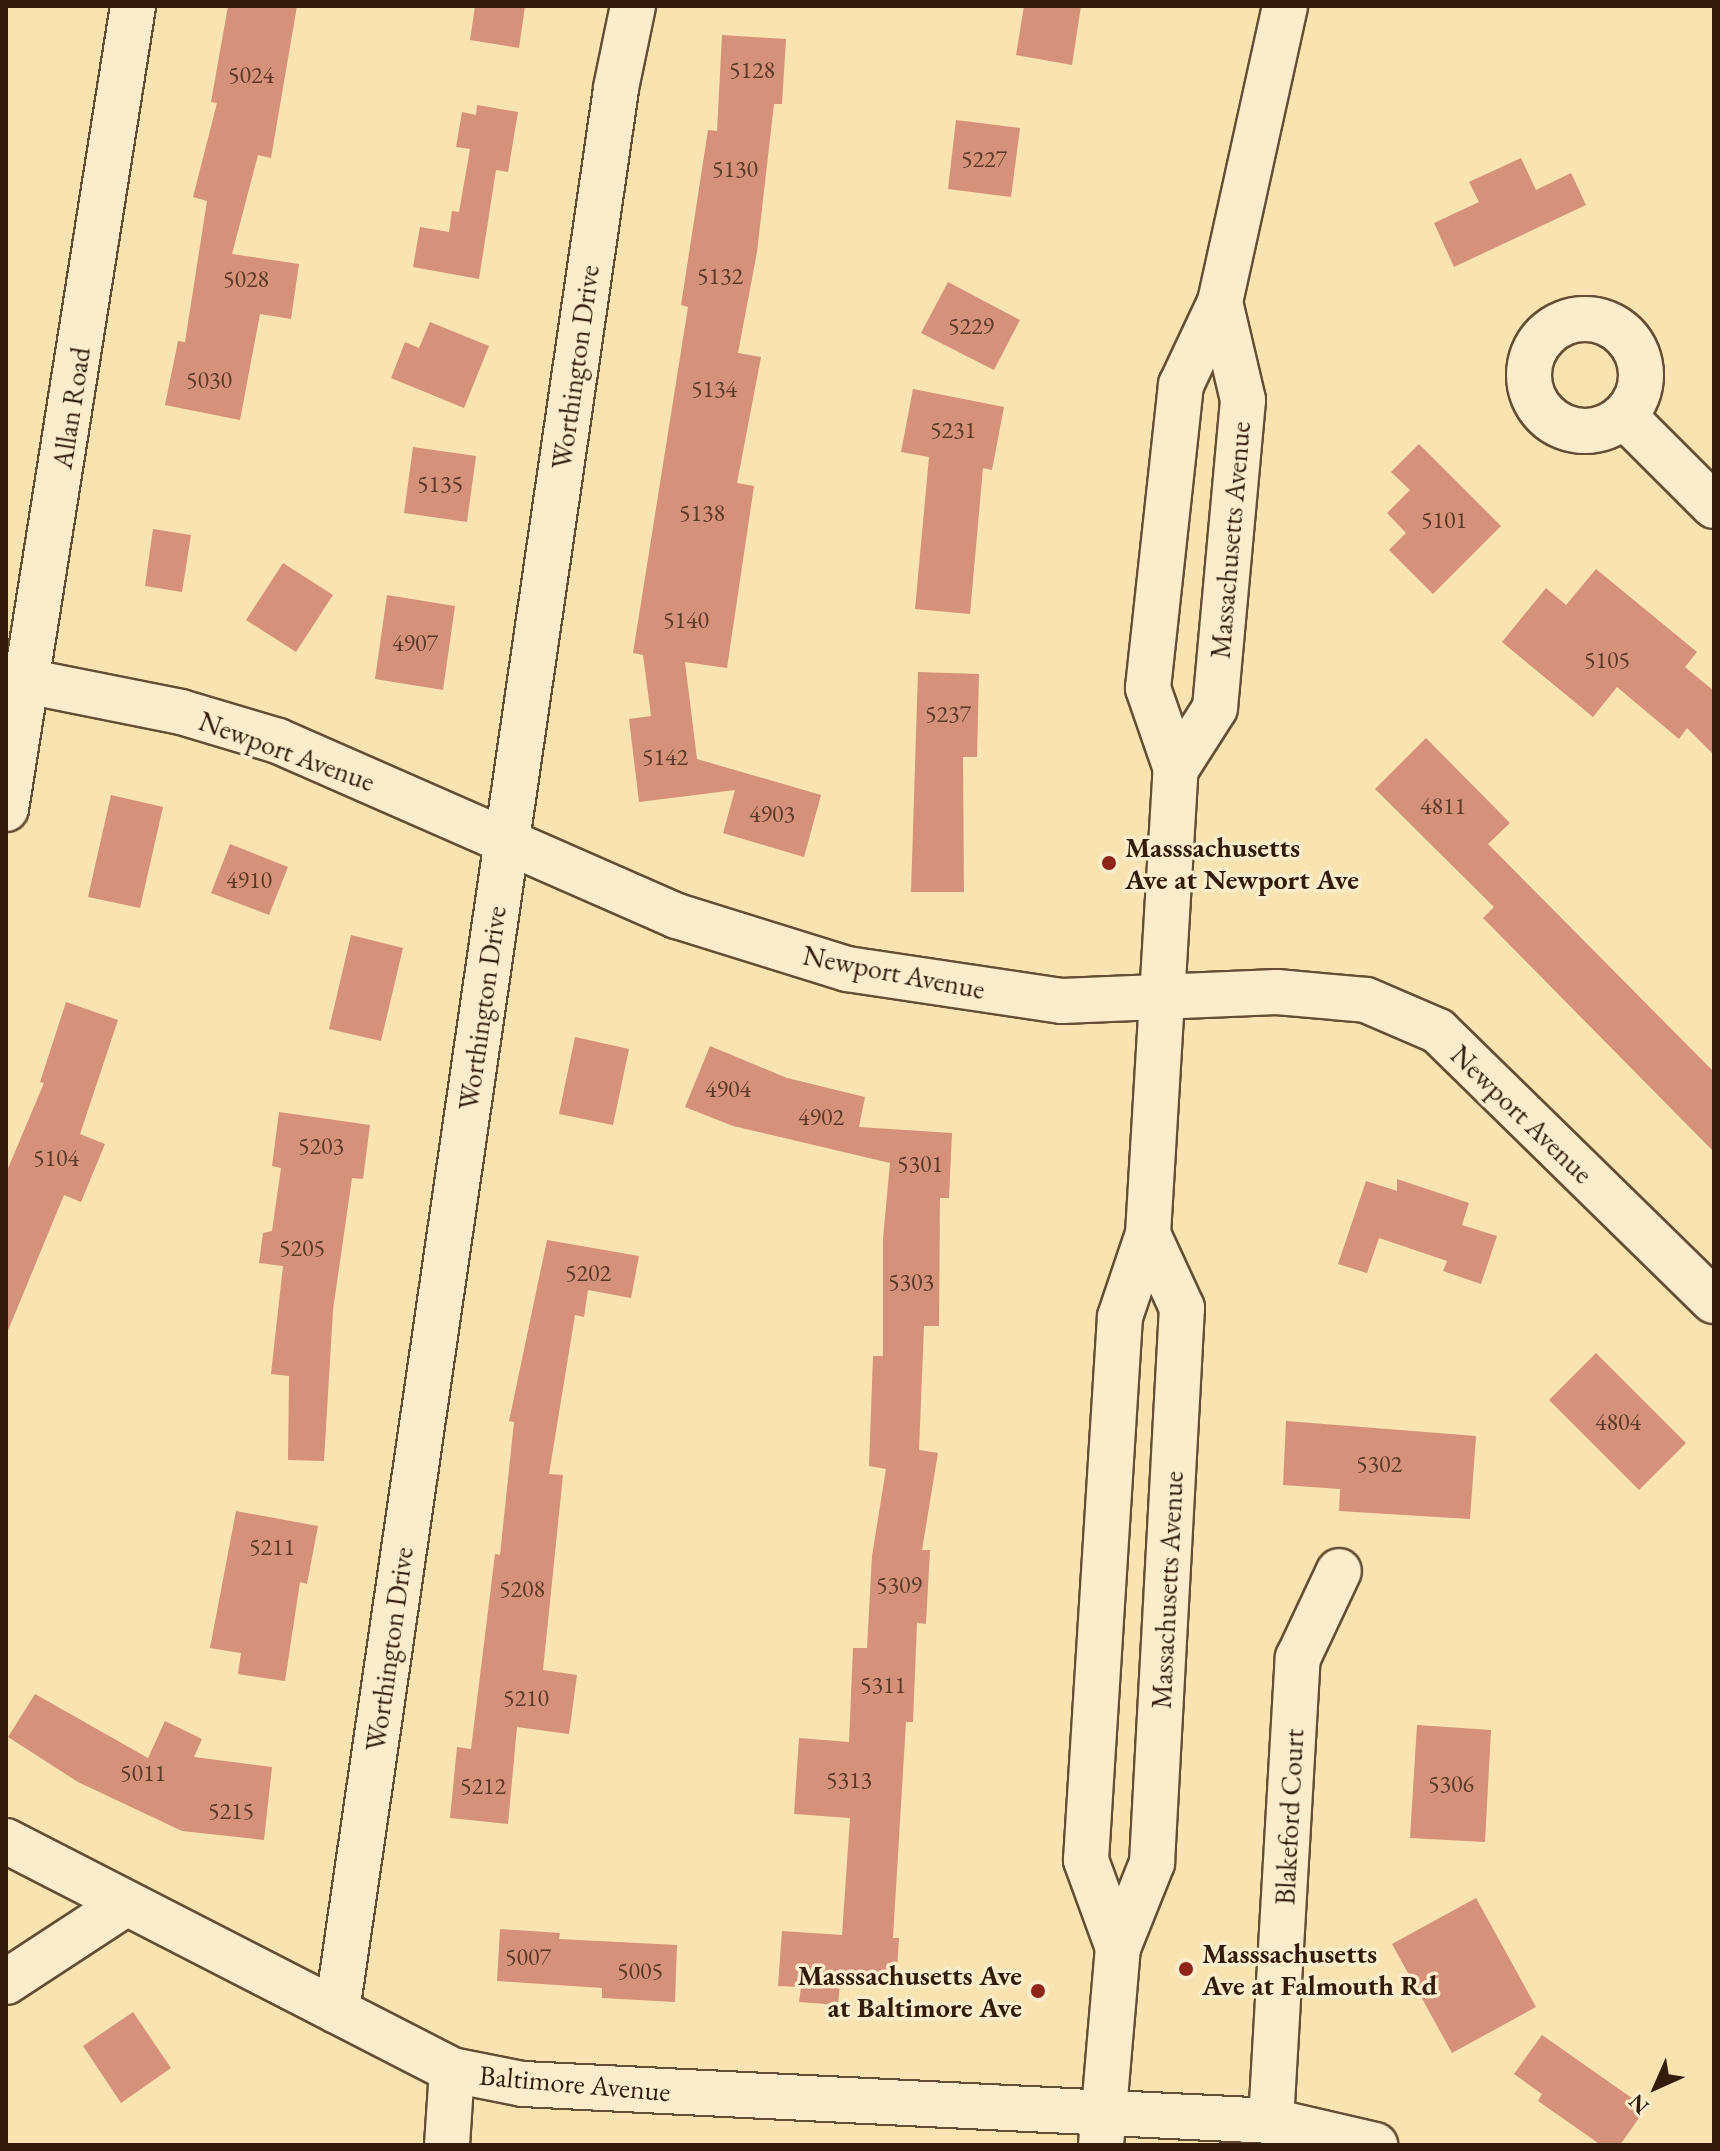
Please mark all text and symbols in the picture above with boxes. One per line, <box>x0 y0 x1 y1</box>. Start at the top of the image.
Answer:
house number: 5128 <box>729 56 775 84</box>
house number: 5024 <box>228 61 274 89</box>
house number: 5227 <box>961 145 1007 173</box>
house number: 5130 <box>712 155 758 183</box>
house number: 5132 <box>697 262 743 290</box>
street label: Worthington Drive <box>544 263 606 471</box>
house number: 5028 <box>223 265 269 293</box>
house number: 5229 <box>948 312 994 340</box>
street label: Allan Road <box>45 345 97 471</box>
house number: 5030 <box>186 366 232 394</box>
house number: 5134 <box>691 375 737 403</box>
house number: 5231 <box>930 416 976 444</box>
street label: Massachusetts Avenue <box>1203 420 1257 660</box>
house number: 5135 <box>417 470 463 498</box>
house number: 5138 <box>679 499 725 527</box>
house number: 5101 <box>1421 506 1467 534</box>
house number: 5140 <box>663 606 709 634</box>
house number: 4907 <box>392 629 438 657</box>
house number: 5105 <box>1584 646 1630 674</box>
house number: 5237 <box>925 700 971 728</box>
street label: Newport Avenue <box>194 704 380 798</box>
house number: 5142 <box>642 743 688 771</box>
house number: 4811 <box>1420 792 1466 820</box>
house number: 4903 <box>749 800 795 828</box>
place label: Masssachusetts Ave at Newport Ave <box>1125 830 1359 896</box>
marker: Masssachusetts Ave at Newport Ave <box>1100 854 1118 872</box>
house number: 4910 <box>226 866 272 894</box>
street label: Worthington Drive <box>451 904 513 1112</box>
street label: Newport Avenue <box>800 938 988 1006</box>
street label: Newport Avenue <box>1444 1038 1600 1190</box>
house number: 4904 <box>705 1075 751 1103</box>
house number: 4902 <box>798 1103 844 1131</box>
house number: 5203 <box>298 1132 344 1160</box>
house number: 5104 <box>33 1144 79 1172</box>
house number: 5301 <box>897 1150 943 1178</box>
house number: 5205 <box>279 1234 325 1262</box>
house number: 5202 <box>565 1259 611 1287</box>
house number: 5303 <box>888 1268 934 1296</box>
house number: 4804 <box>1595 1408 1641 1436</box>
house number: 5302 <box>1356 1450 1402 1478</box>
street label: Massachusetts Avenue <box>1144 1470 1190 1710</box>
house number: 5211 <box>249 1533 295 1561</box>
street label: Worthington Drive <box>358 1545 420 1753</box>
house number: 5309 <box>876 1571 922 1599</box>
house number: 5208 <box>499 1575 545 1603</box>
house number: 5311 <box>860 1671 906 1699</box>
house number: 5210 <box>503 1684 549 1712</box>
street label: Blakeford Court <box>1268 1728 1310 1906</box>
house number: 5011 <box>120 1759 166 1787</box>
house number: 5313 <box>826 1766 872 1794</box>
house number: 5306 <box>1428 1770 1474 1798</box>
house number: 5212 <box>460 1772 506 1800</box>
house number: 5215 <box>208 1797 254 1825</box>
place label: Masssachusetts Ave at Falmouth Rd <box>1202 1936 1437 2002</box>
house number: 5007 <box>505 1943 551 1971</box>
house number: 5005 <box>617 1957 663 1985</box>
place label: Masssachusetts Ave at Baltimore Ave <box>798 1958 1022 2024</box>
marker: Masssachusetts Ave at Falmouth Rd <box>1177 1960 1195 1978</box>
marker: Masssachusetts Ave at Baltimore Ave <box>1029 1982 1047 2000</box>
north arrow <box>1616 2047 1696 2127</box>
street label: Baltimore Avenue <box>478 2058 672 2108</box>
text: N <box>1622 2088 1655 2121</box>

